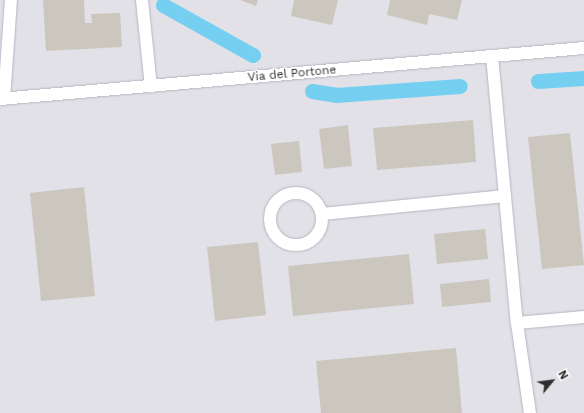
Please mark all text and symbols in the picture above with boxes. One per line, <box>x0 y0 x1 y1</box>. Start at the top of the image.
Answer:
street label: Via del Portone <box>247 63 337 85</box>
north arrow <box>532 361 572 401</box>
text: N <box>555 368 571 382</box>

